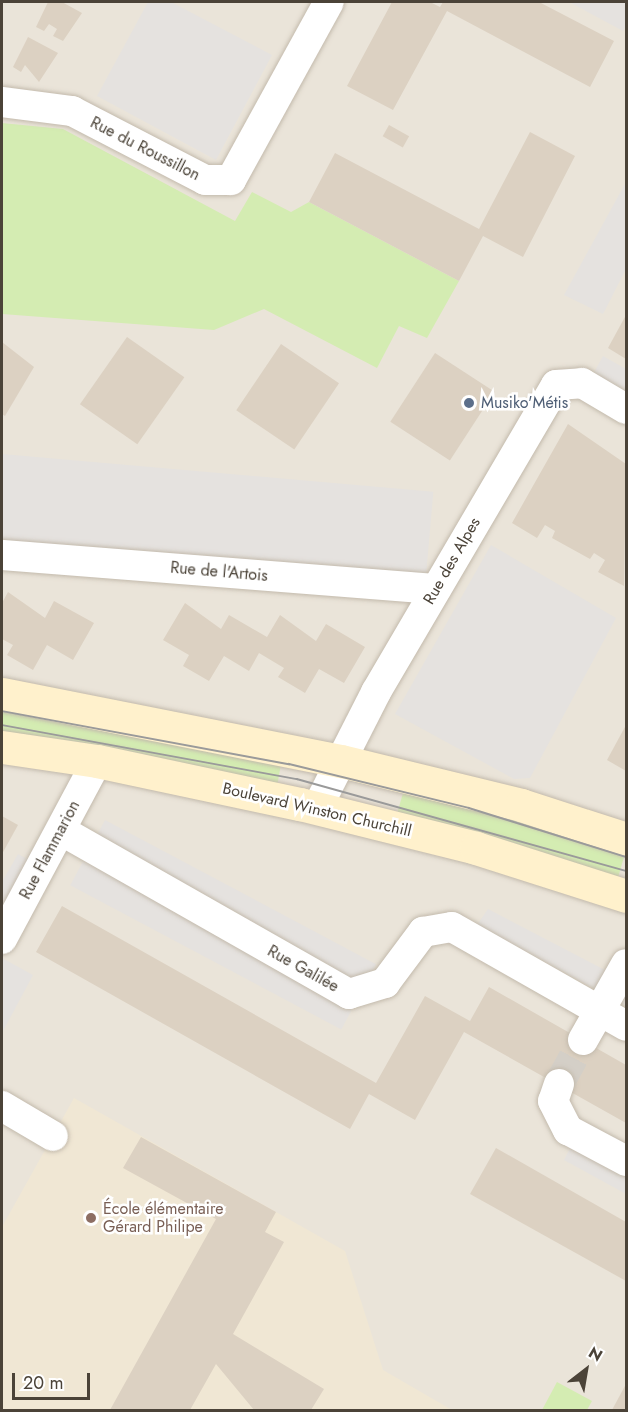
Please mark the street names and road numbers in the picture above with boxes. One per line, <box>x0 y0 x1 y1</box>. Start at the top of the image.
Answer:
street label: Rue du Roussillon <box>87 113 203 185</box>
street label: Rue des Alpes <box>419 514 485 608</box>
street label: Rue de l'Artois <box>170 558 268 586</box>
street label: Boulevard Winston Churchill <box>221 779 413 841</box>
street label: Rue Flammarion <box>16 797 84 903</box>
street label: Rue Galilée <box>264 942 342 996</box>

